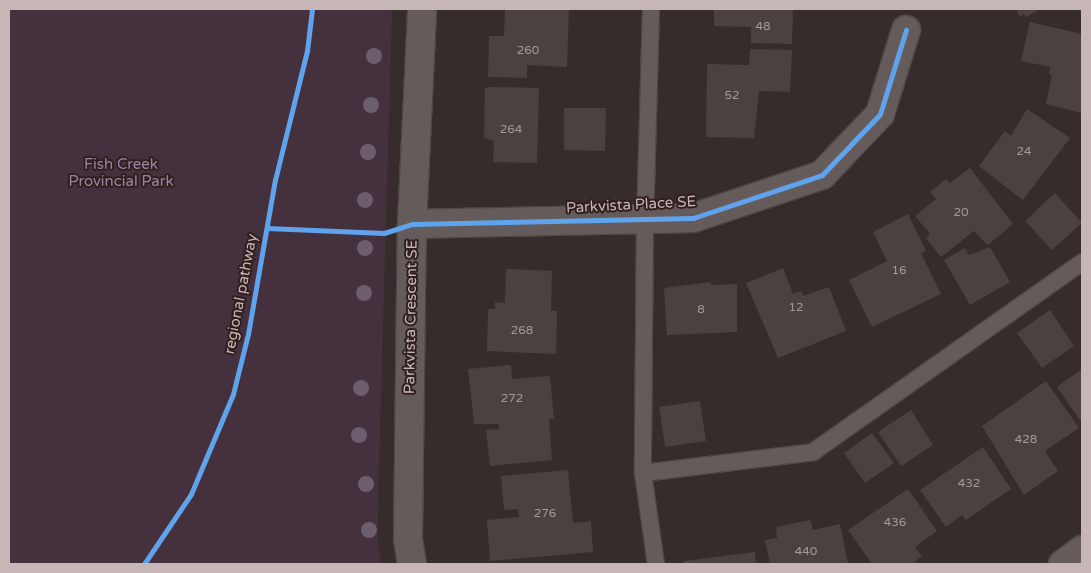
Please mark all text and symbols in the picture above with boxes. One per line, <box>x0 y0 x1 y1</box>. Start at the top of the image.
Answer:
house number: 48 <box>755 20 771 34</box>
house number: 260 <box>517 44 539 58</box>
house number: 52 <box>724 89 740 103</box>
house number: 264 <box>500 123 522 137</box>
house number: 24 <box>1016 145 1032 159</box>
park label: Fish Creek Provincial Park <box>68 155 174 190</box>
street label: Parkvista Place SE <box>566 193 696 217</box>
house number: 20 <box>953 206 969 220</box>
street label: regional pathway <box>221 232 261 356</box>
street label: Parkvista Crescent SE <box>401 240 421 394</box>
house number: 16 <box>891 264 907 278</box>
house number: 12 <box>788 301 804 315</box>
house number: 8 <box>697 303 705 317</box>
house number: 268 <box>511 324 533 338</box>
house number: 272 <box>501 392 523 406</box>
house number: 428 <box>1015 433 1037 447</box>
house number: 432 <box>958 477 980 491</box>
house number: 276 <box>534 507 556 521</box>
house number: 436 <box>884 516 906 530</box>
house number: 440 <box>795 545 817 559</box>

